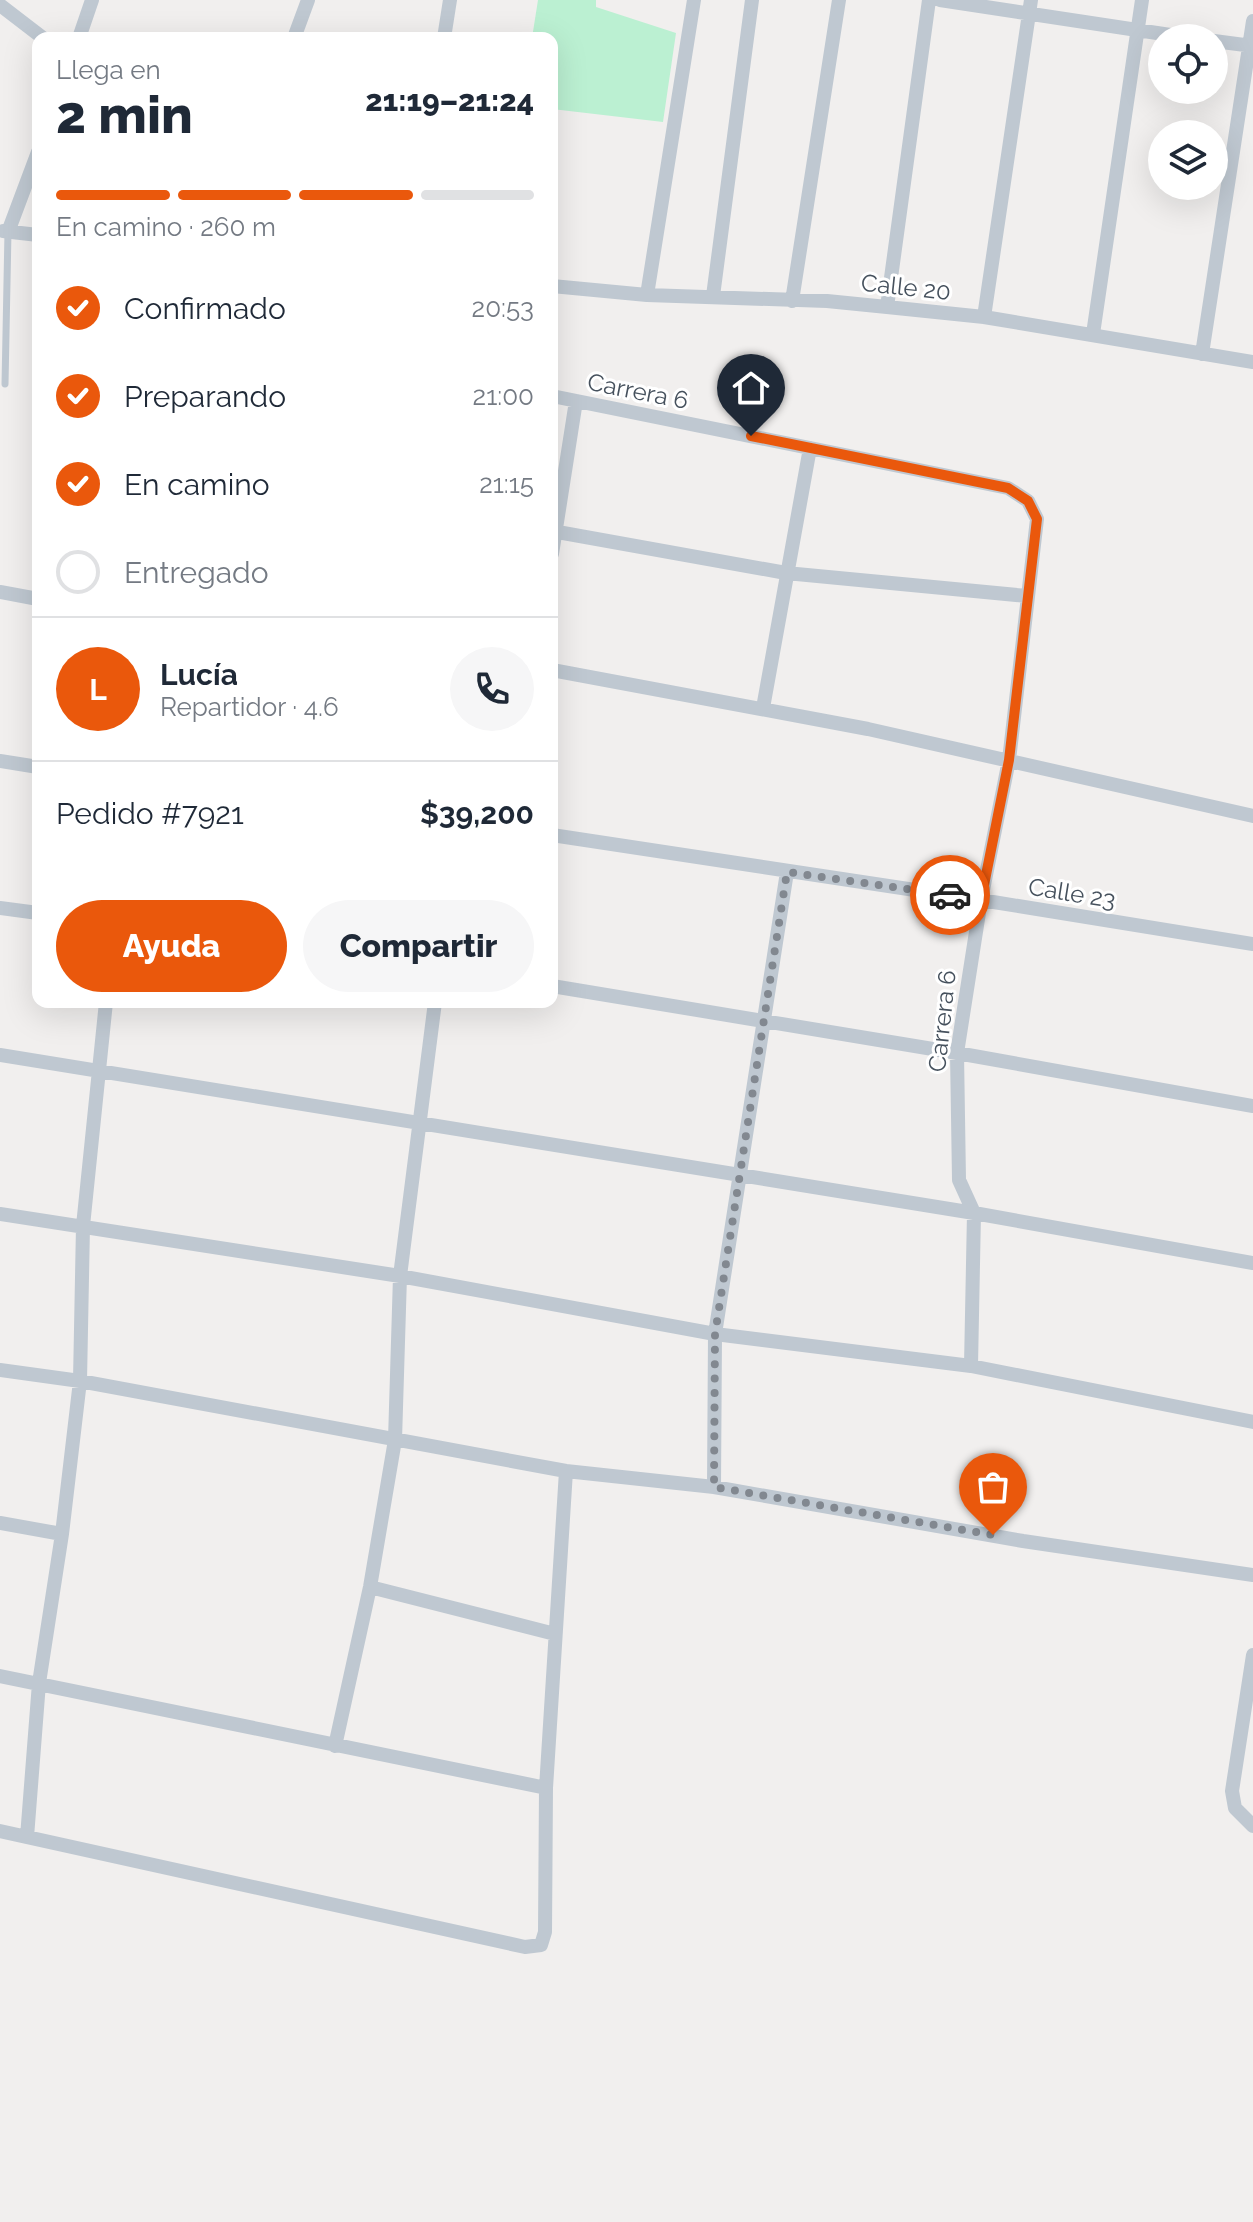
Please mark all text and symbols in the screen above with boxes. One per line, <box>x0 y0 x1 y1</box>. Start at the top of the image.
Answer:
map controls <box>1148 24 1228 200</box>
button: locate <box>1148 24 1228 104</box>
text: Llega en <box>56 55 161 85</box>
text: 21:19–21:24 <box>365 83 534 118</box>
text: 2 min <box>56 84 193 145</box>
button: layers <box>1148 120 1228 200</box>
text: En camino · 260 m <box>56 212 276 242</box>
street label: Calle 20 <box>860 268 952 306</box>
icon: check <box>56 286 100 330</box>
text: Confirmado <box>124 291 286 326</box>
text: 20:53 <box>472 293 534 323</box>
pin <box>717 354 785 436</box>
icon: home <box>729 366 773 410</box>
street label: Carrera 6 <box>585 367 691 415</box>
icon: check <box>56 374 100 418</box>
text: Preparando <box>124 379 286 414</box>
text: 21:00 <box>473 381 534 411</box>
icon: check <box>56 462 100 506</box>
text: En camino <box>124 467 270 502</box>
text: 21:15 <box>479 469 534 499</box>
text: Entregado <box>124 555 269 590</box>
button: phone <box>450 647 534 731</box>
text: Lucía <box>160 657 238 692</box>
text: L <box>89 672 107 707</box>
text: Repartidor · 4.6 <box>160 692 339 722</box>
text: Pedido #7921 <box>56 796 244 831</box>
text: $39,200 <box>420 796 534 831</box>
courier <box>910 855 990 935</box>
street label: Calle 23 <box>1026 872 1118 914</box>
icon: car <box>928 873 972 917</box>
button: Ayuda <box>56 900 287 992</box>
button: Compartir <box>303 900 534 992</box>
street label: Carrera 6 <box>922 969 962 1073</box>
pin <box>959 1453 1027 1535</box>
icon: bag <box>971 1465 1015 1509</box>

